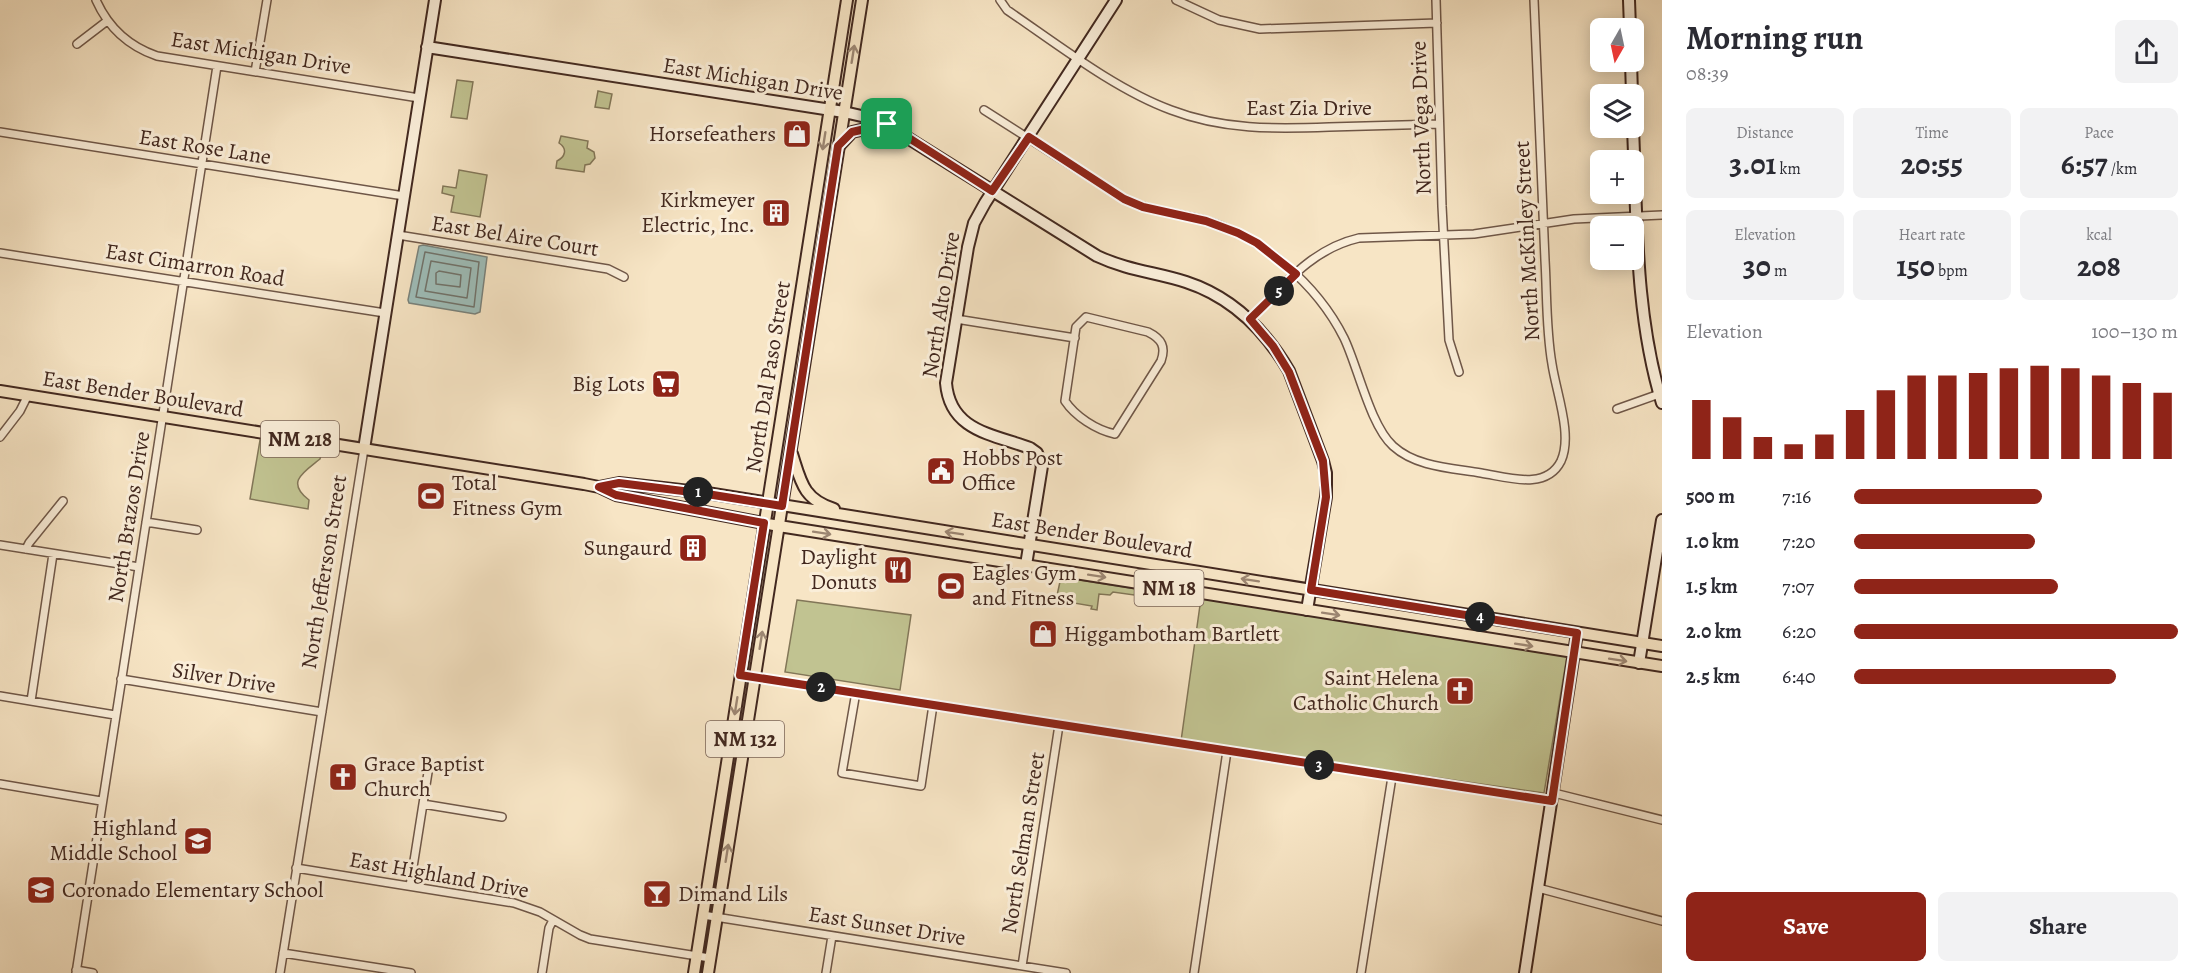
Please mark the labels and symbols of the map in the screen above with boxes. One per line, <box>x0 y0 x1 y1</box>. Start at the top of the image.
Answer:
north arrow <box>1590 18 1644 72</box>
street label: East Michigan Drive <box>169 24 353 82</box>
street label: North Vega Drive <box>1403 40 1439 196</box>
one-way arrow <box>848 44 859 64</box>
street label: East Michigan Drive <box>661 50 845 108</box>
street label: East Zia Drive <box>1246 93 1372 123</box>
pin <box>861 98 912 149</box>
shop icon: Horsefeathers <box>781 118 813 150</box>
place label: Horsefeathers <box>649 119 776 149</box>
street label: East Rose Lane <box>137 122 273 172</box>
one-way arrow <box>819 130 830 150</box>
street label: North McKinley Street <box>1507 140 1547 342</box>
place label: Kirkmeyer Electric, Inc. <box>641 185 755 240</box>
building icon: Kirkmeyer Electric, Inc. <box>760 197 792 229</box>
street label: East Bel Aire Court <box>429 208 601 264</box>
street label: North Alto Drive <box>915 230 967 380</box>
street label: East Cimarron Road <box>103 236 287 294</box>
pin: 5 <box>1264 276 1294 306</box>
street label: North Dal Paso Street <box>738 279 798 475</box>
street label: East Bender Boulevard <box>40 363 246 425</box>
supermarket icon: Big Lots <box>650 368 682 400</box>
place label: Big Lots <box>572 369 645 399</box>
road number: NM 218 <box>261 421 339 457</box>
street label: North Brazos Drive <box>101 429 157 605</box>
place label: Hobbs Post Office <box>962 443 1063 498</box>
public building icon: Hobbs Post Office <box>925 455 957 487</box>
place label: Total Fitness Gym <box>452 468 563 523</box>
street label: North Jefferson Street <box>294 473 354 671</box>
pin: 1 <box>683 477 713 507</box>
sports icon: Total Fitness Gym <box>415 480 447 512</box>
street label: East Bender Boulevard <box>989 504 1195 566</box>
one-way arrow <box>812 527 831 538</box>
one-way arrow <box>945 527 964 538</box>
building icon: Sungaurd <box>677 532 709 564</box>
place label: Sungaurd <box>583 533 672 563</box>
place label: Daylight Donuts <box>800 542 877 597</box>
restaurant icon: Daylight Donuts <box>882 554 914 586</box>
place label: Eagles Gym and Fitness <box>972 558 1077 613</box>
sports icon: Eagles Gym and Fitness <box>935 570 967 602</box>
road number: NM 18 <box>1134 570 1204 606</box>
one-way arrow <box>1087 571 1107 582</box>
one-way arrow <box>1241 575 1260 586</box>
pin: 4 <box>1465 602 1495 632</box>
one-way arrow <box>1321 608 1341 619</box>
shop icon: Higgambotham Bartlett <box>1027 618 1059 650</box>
place label: Higgambotham Bartlett <box>1064 619 1280 649</box>
one-way arrow <box>755 630 766 650</box>
one-way arrow <box>1514 639 1533 650</box>
one-way arrow <box>1608 654 1628 665</box>
street label: Silver Drive <box>170 655 278 701</box>
place label: Saint Helena Catholic Church <box>1293 663 1440 718</box>
pin: 2 <box>806 672 836 702</box>
church icon: Saint Helena Catholic Church <box>1444 675 1476 707</box>
one-way arrow <box>730 695 741 715</box>
road number: NM 132 <box>706 721 784 757</box>
place label: Grace Baptist Church <box>364 749 484 804</box>
street label: North Selman Street <box>994 750 1052 936</box>
pin: 3 <box>1304 750 1334 780</box>
church icon: Grace Baptist Church <box>327 761 359 793</box>
place label: Highland Middle School <box>50 813 177 868</box>
school or university icon: Highland Middle School <box>182 825 214 857</box>
street label: East Highland Drive <box>347 844 531 906</box>
one-way arrow <box>721 844 732 863</box>
school or university icon: Coronado Elementary School <box>25 874 57 906</box>
place label: Coronado Elementary School <box>62 875 323 905</box>
bar icon: Dimand Lils <box>641 878 673 910</box>
place label: Dimand Lils <box>678 879 788 909</box>
street label: East Sunset Drive <box>806 899 968 953</box>

